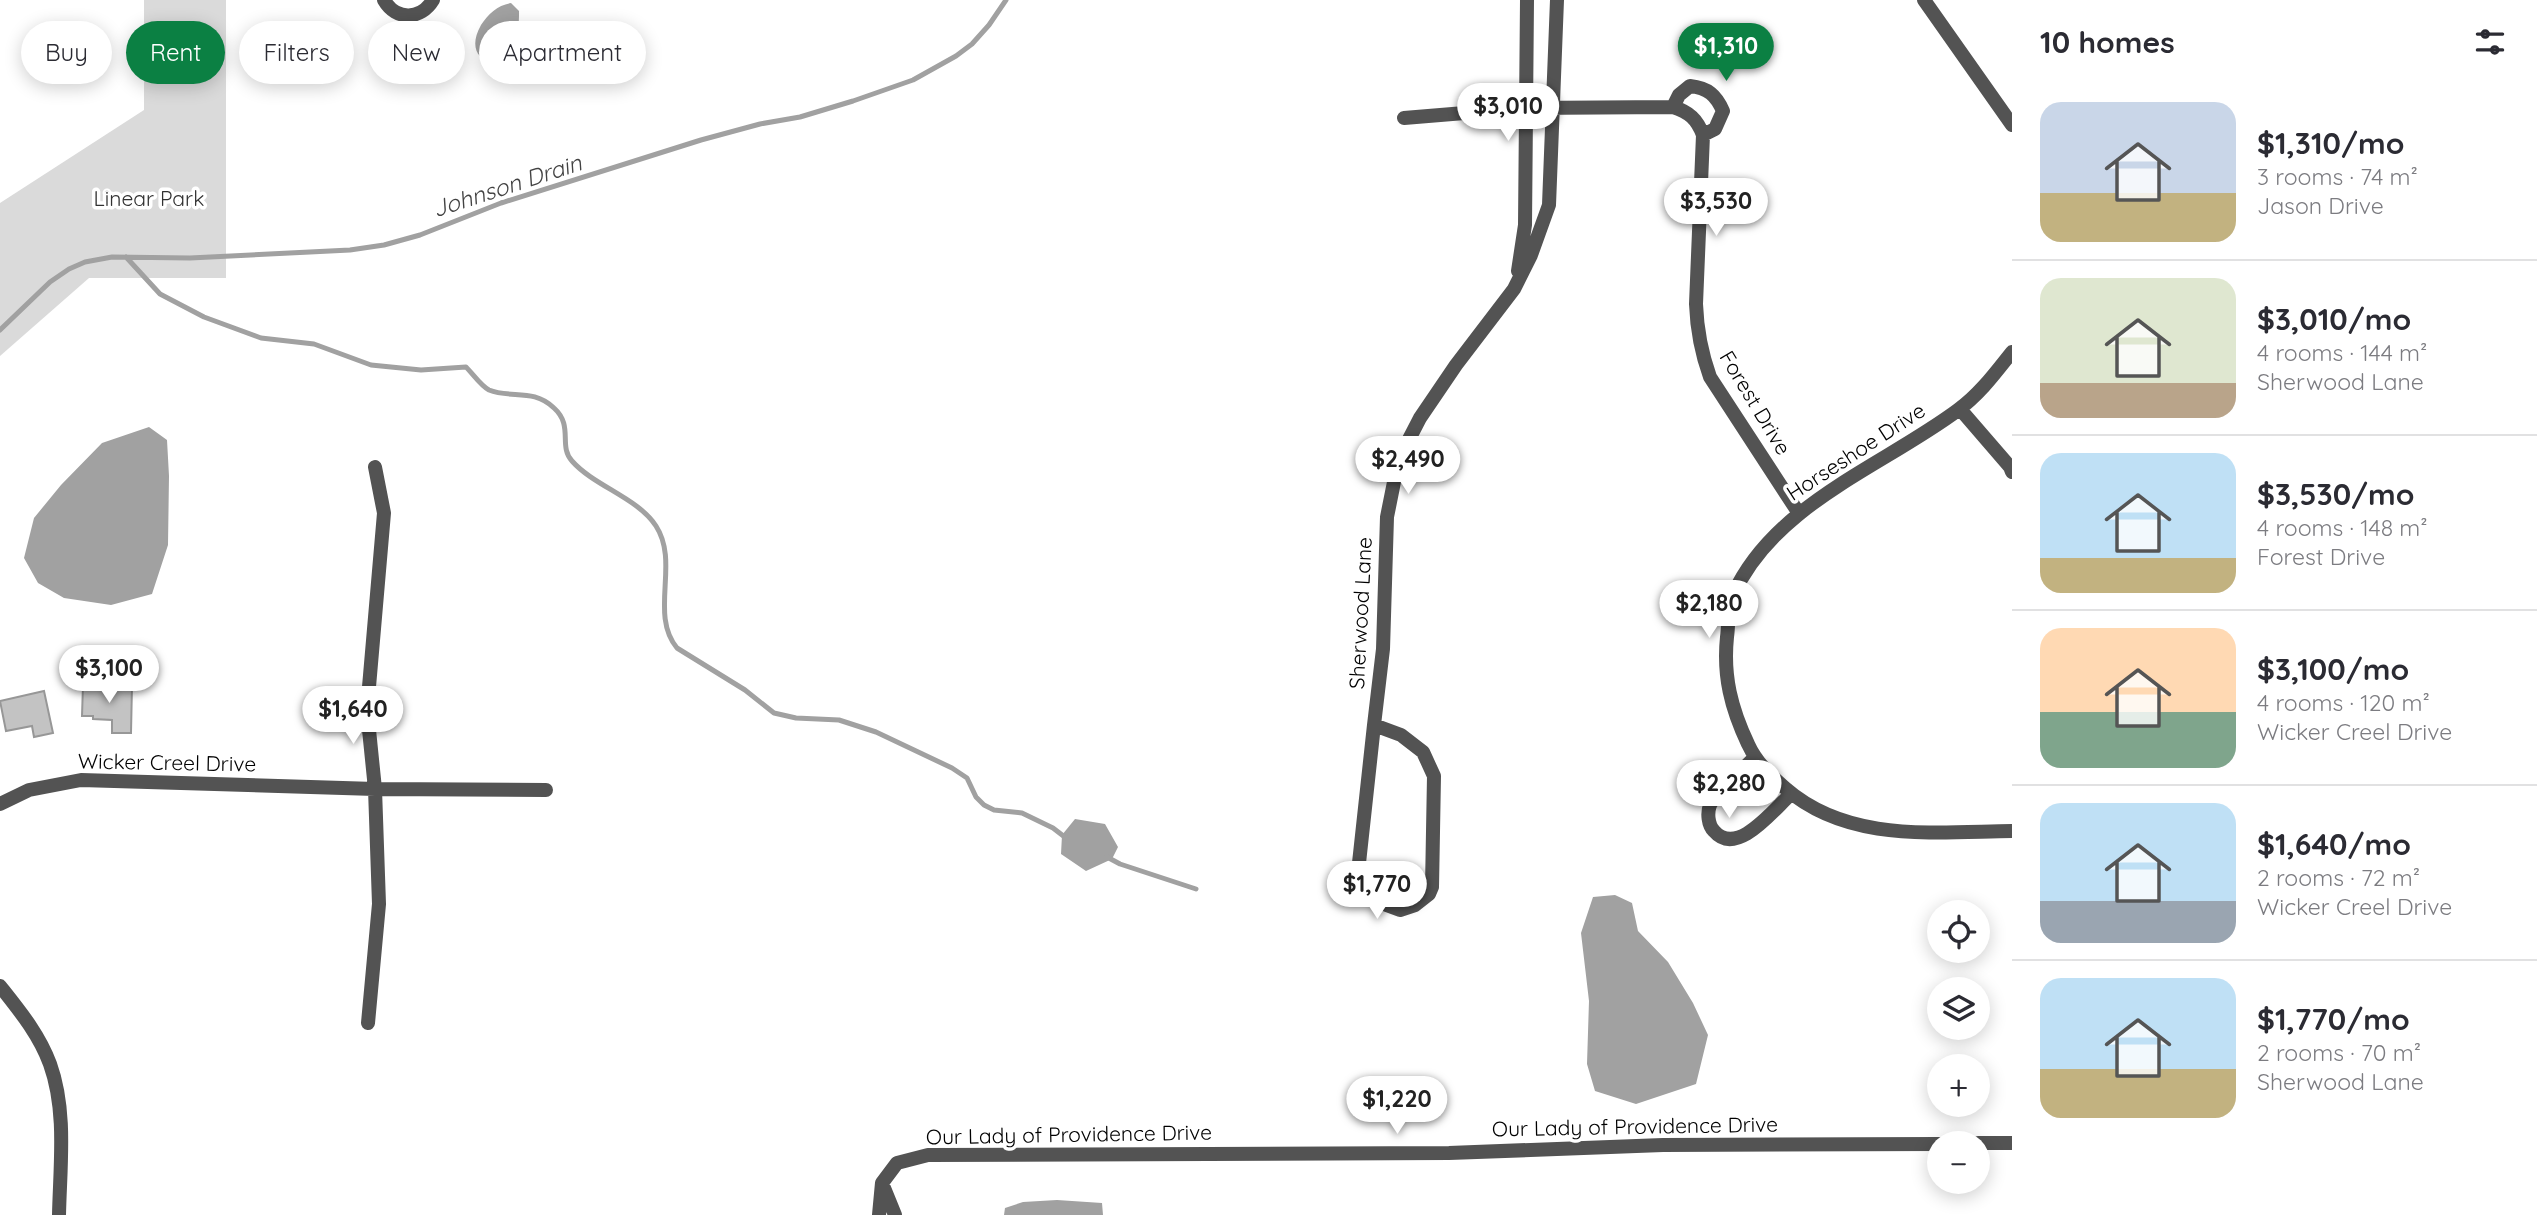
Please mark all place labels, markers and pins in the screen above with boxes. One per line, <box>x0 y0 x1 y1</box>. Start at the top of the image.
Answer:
pin: $1,310 <box>1669 24 1783 83</box>
pin: $3,010 <box>1451 83 1565 143</box>
pin: $3,530 <box>1659 178 1773 238</box>
pin: $2,490 <box>1351 436 1465 496</box>
pin: $2,180 <box>1652 580 1766 640</box>
pin: $3,100 <box>52 646 166 705</box>
pin: $1,640 <box>296 686 410 746</box>
pin: $2,280 <box>1672 760 1786 820</box>
pin: $1,770 <box>1320 862 1434 921</box>
pin: $1,220 <box>1340 1076 1454 1136</box>

